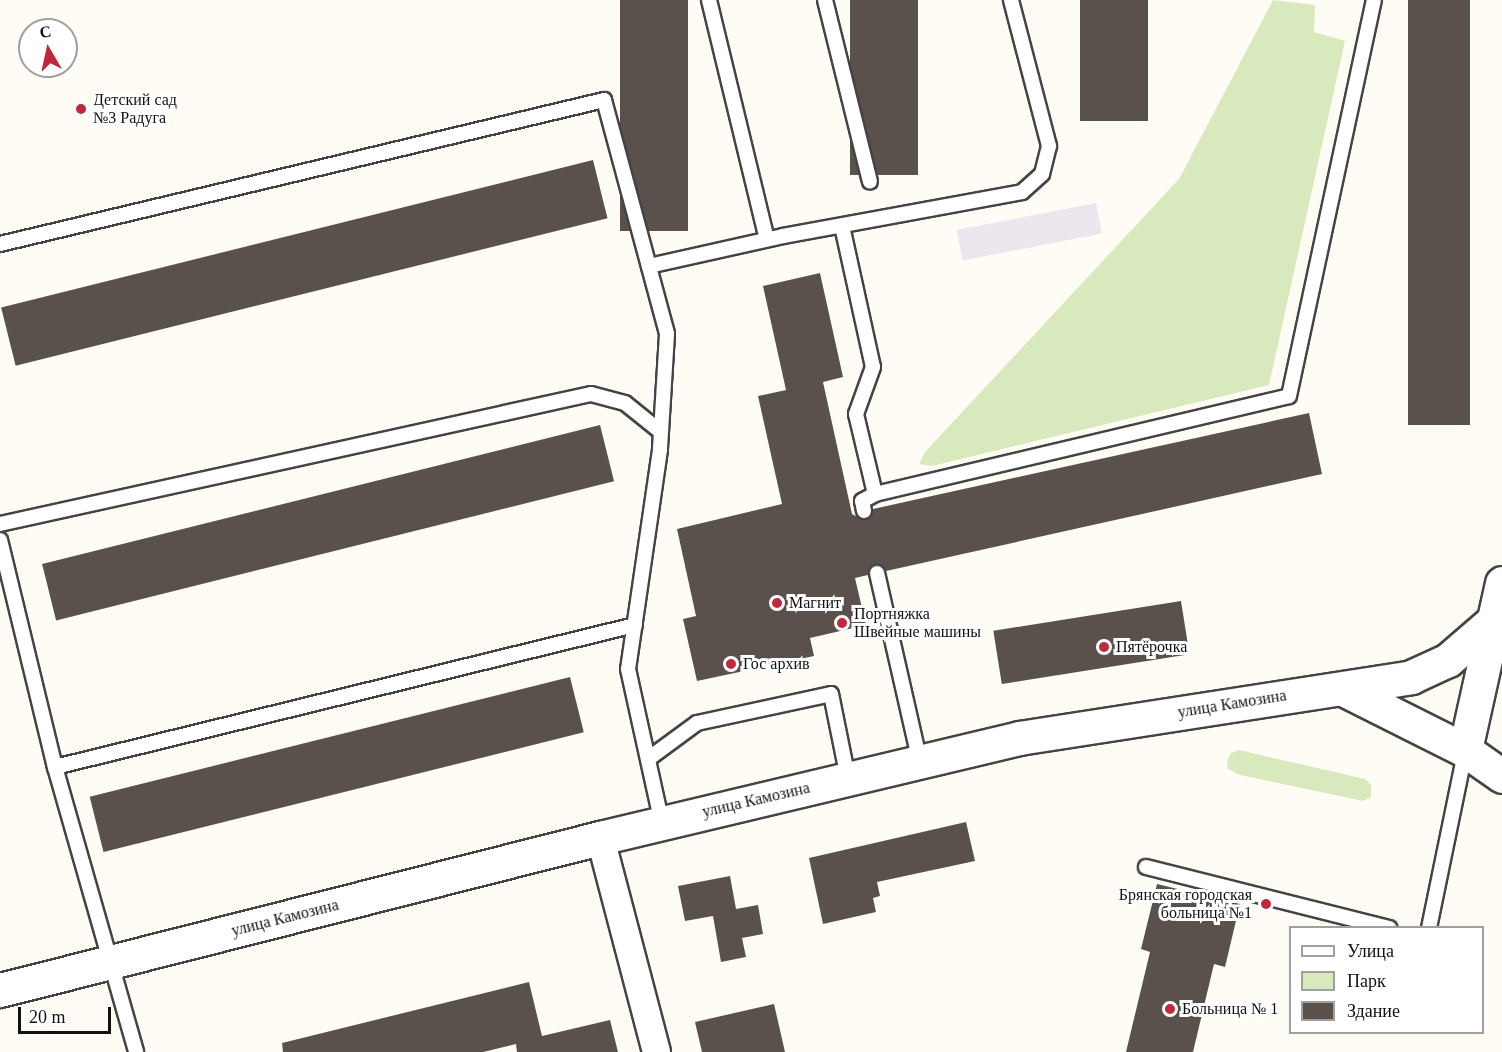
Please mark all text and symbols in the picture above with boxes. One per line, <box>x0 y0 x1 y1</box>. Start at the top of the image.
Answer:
north arrow <box>18 18 78 78</box>
text: С <box>38 22 52 41</box>
place label: Детский сад №3 Радуга <box>93 90 177 128</box>
marker: Детский сад №3 Радуга <box>74 102 88 116</box>
place label: Магнит <box>789 593 841 613</box>
marker: Магнит <box>770 596 784 610</box>
place label: Портняжка Швейные машины <box>854 604 981 642</box>
marker: Портняжка Швейные машины <box>835 616 849 630</box>
place label: Пятёрочка <box>1116 637 1187 657</box>
marker: Пятёрочка <box>1097 640 1111 654</box>
place label: Гос архив <box>743 654 810 674</box>
marker: Гос архив <box>724 657 738 671</box>
street label: улица Камозина <box>1176 686 1288 722</box>
street label: улица Камозина <box>700 778 812 822</box>
place label: Брянская городская больница №1 <box>1119 885 1252 923</box>
street label: улица Камозина <box>229 895 341 941</box>
marker: Брянская городская больница №1 <box>1257 895 1275 913</box>
legend <box>1289 926 1484 1034</box>
text: Улица <box>1347 941 1394 961</box>
text: Парк <box>1347 971 1386 991</box>
scale bar <box>21 995 114 1033</box>
place label: Больница № 1 <box>1182 999 1278 1019</box>
text: Здание <box>1347 1001 1400 1021</box>
marker: Больница № 1 <box>1163 1002 1177 1016</box>
text: 20 m <box>29 1007 66 1027</box>

